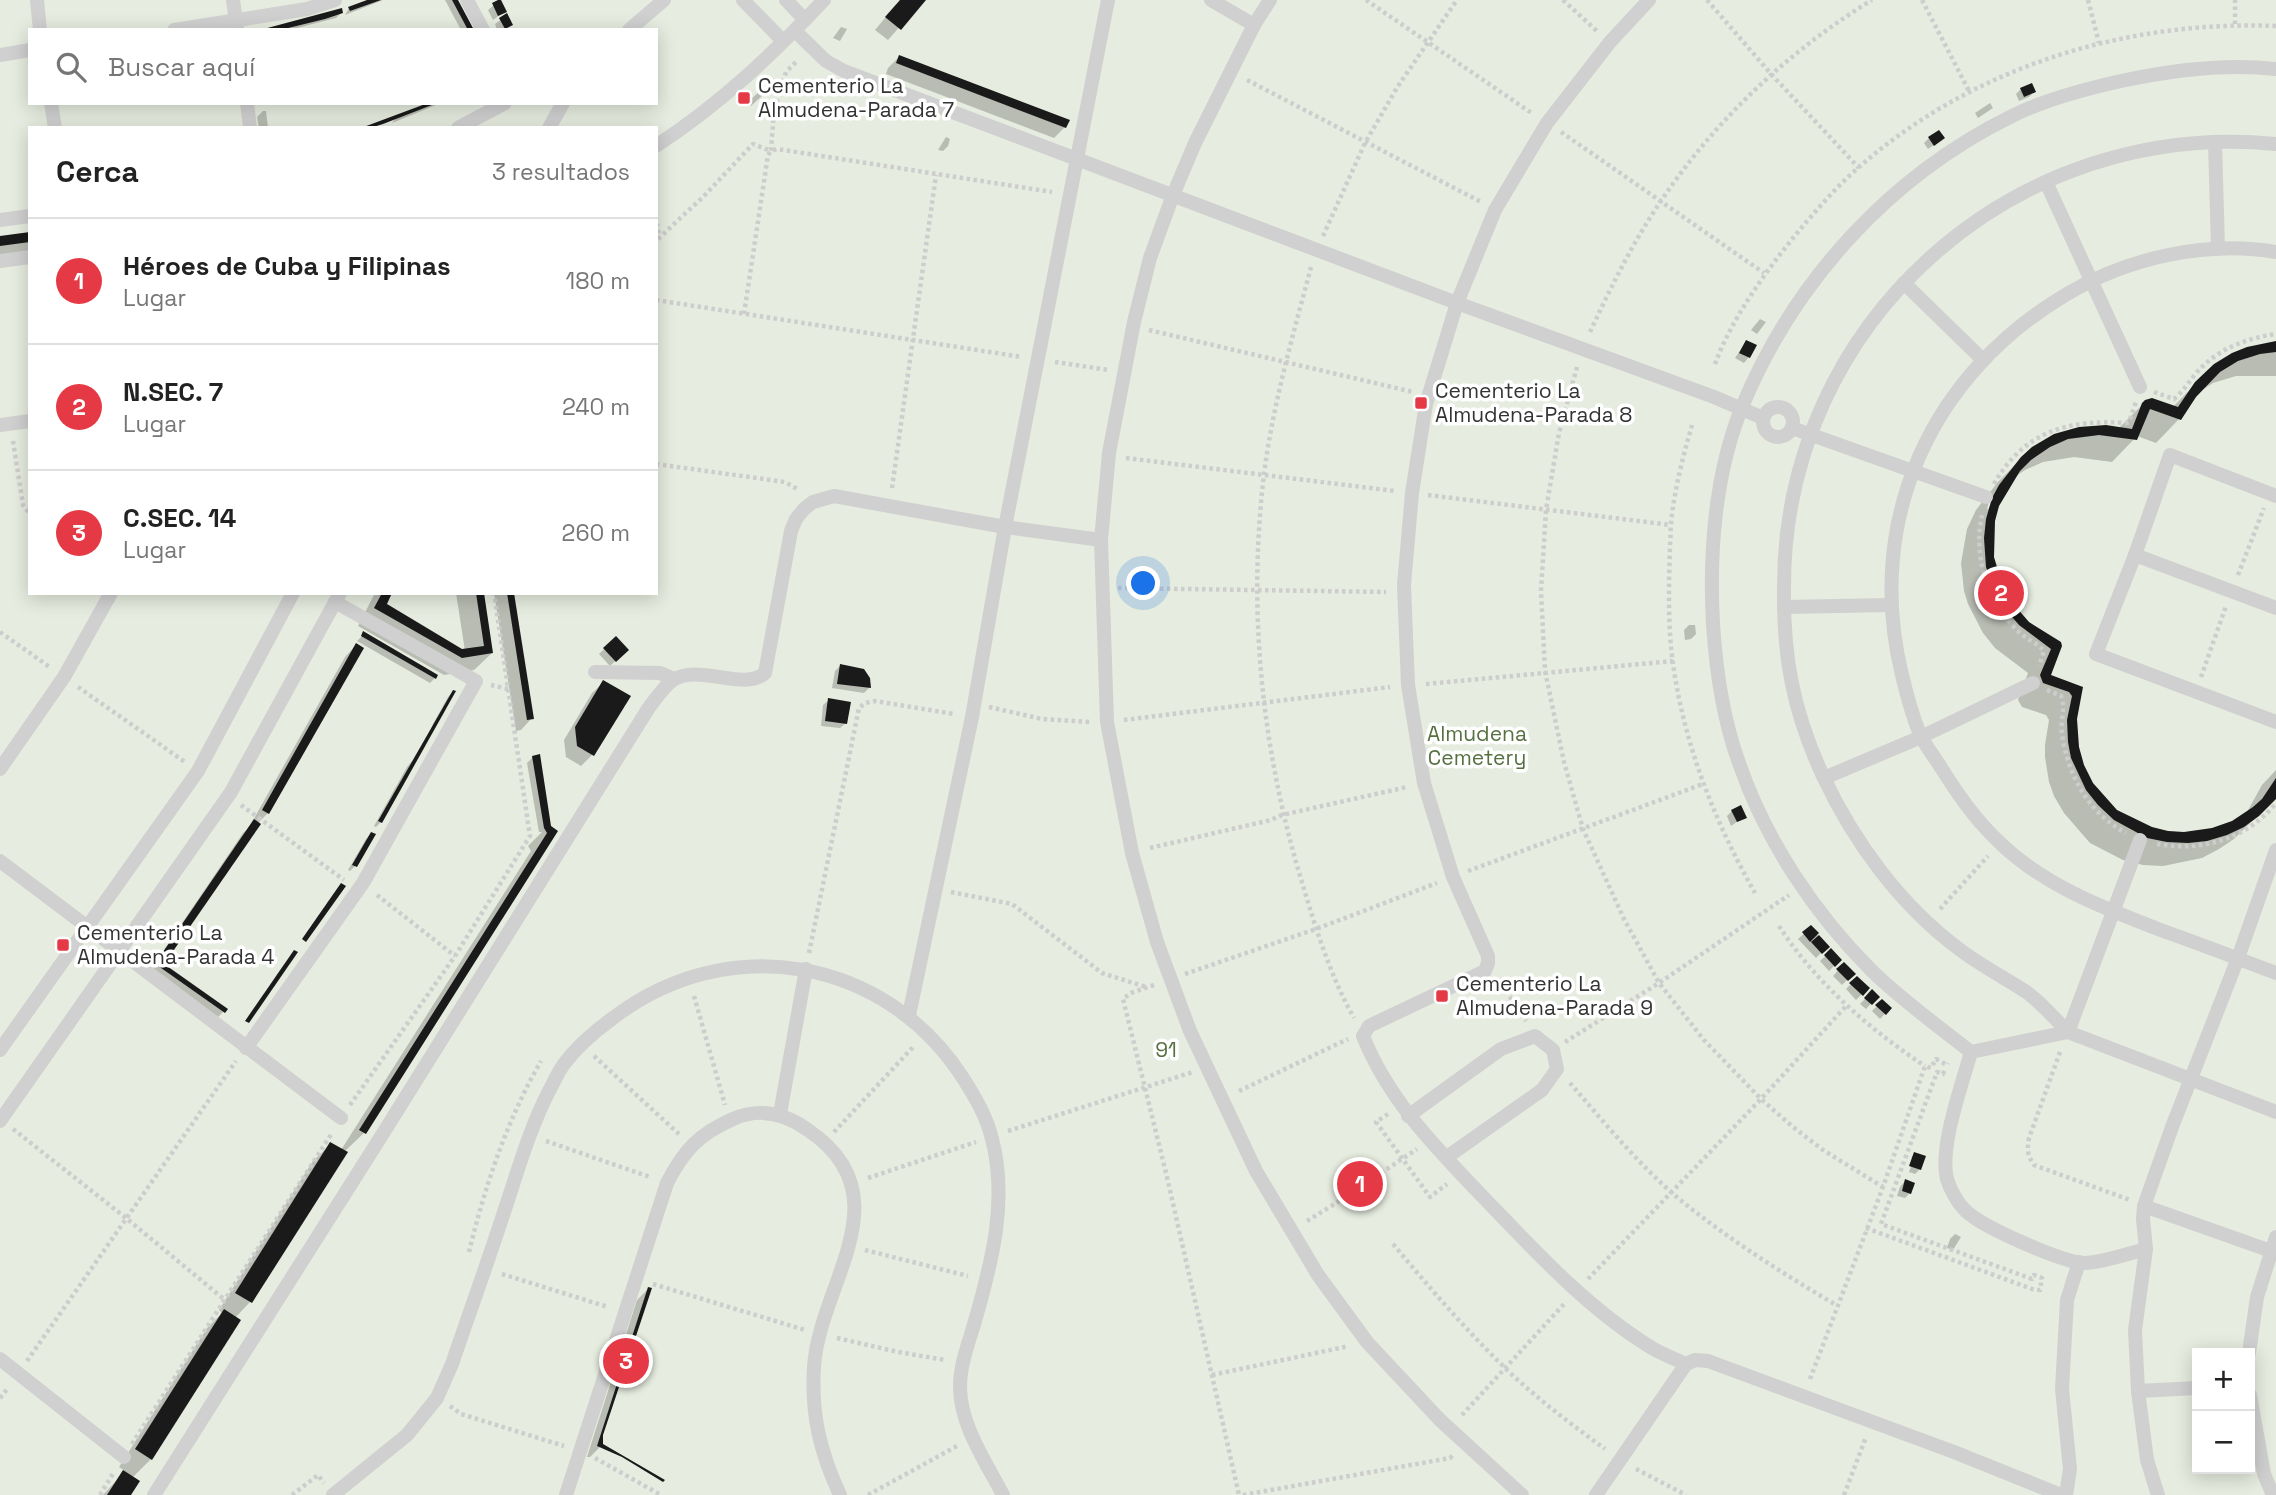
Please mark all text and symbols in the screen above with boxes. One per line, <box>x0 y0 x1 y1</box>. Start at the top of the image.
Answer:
search box <box>28 28 658 105</box>
icon: search <box>52 48 90 86</box>
text: Buscar aquí <box>108 50 255 84</box>
place label: Cementerio La Almudena-Parada 7 <box>758 72 954 123</box>
marker: Cementerio La Almudena-Parada 7 <box>736 90 752 106</box>
text: Cerca <box>56 152 139 191</box>
text: 3 resultados <box>492 157 630 187</box>
text: Héroes de Cuba y Filipinas <box>123 249 451 283</box>
text: 1 <box>74 266 84 296</box>
text: 180 m <box>566 266 630 296</box>
text: Lugar <box>123 283 186 313</box>
text: N.SEC. 7 <box>123 375 223 409</box>
place label: Cementerio La Almudena-Parada 8 <box>1435 377 1632 428</box>
text: 2 <box>72 392 86 422</box>
text: 240 m <box>562 392 630 422</box>
marker: Cementerio La Almudena-Parada 8 <box>1413 395 1429 411</box>
text: Lugar <box>123 409 186 439</box>
text: C.SEC. 14 <box>123 501 236 535</box>
text: 3 <box>72 518 86 548</box>
text: 260 m <box>562 518 630 548</box>
text: Lugar <box>123 535 186 565</box>
your location <box>1126 566 1160 600</box>
pin: 2 <box>1978 567 2024 619</box>
park label: Almudena Cemetery <box>1427 720 1527 771</box>
place label: Cementerio La Almudena-Parada 4 <box>77 919 274 970</box>
marker: Cementerio La Almudena-Parada 4 <box>55 937 71 953</box>
place label: Cementerio La Almudena-Parada 9 <box>1456 970 1653 1021</box>
marker: Cementerio La Almudena-Parada 9 <box>1434 988 1450 1004</box>
park label: 91 <box>1155 1036 1177 1063</box>
pin: 1 <box>1337 1158 1383 1210</box>
pin: 3 <box>603 1335 649 1387</box>
map controls <box>2192 1348 2255 1474</box>
button: + <box>2192 1348 2255 1411</box>
button: − <box>2192 1411 2255 1474</box>

